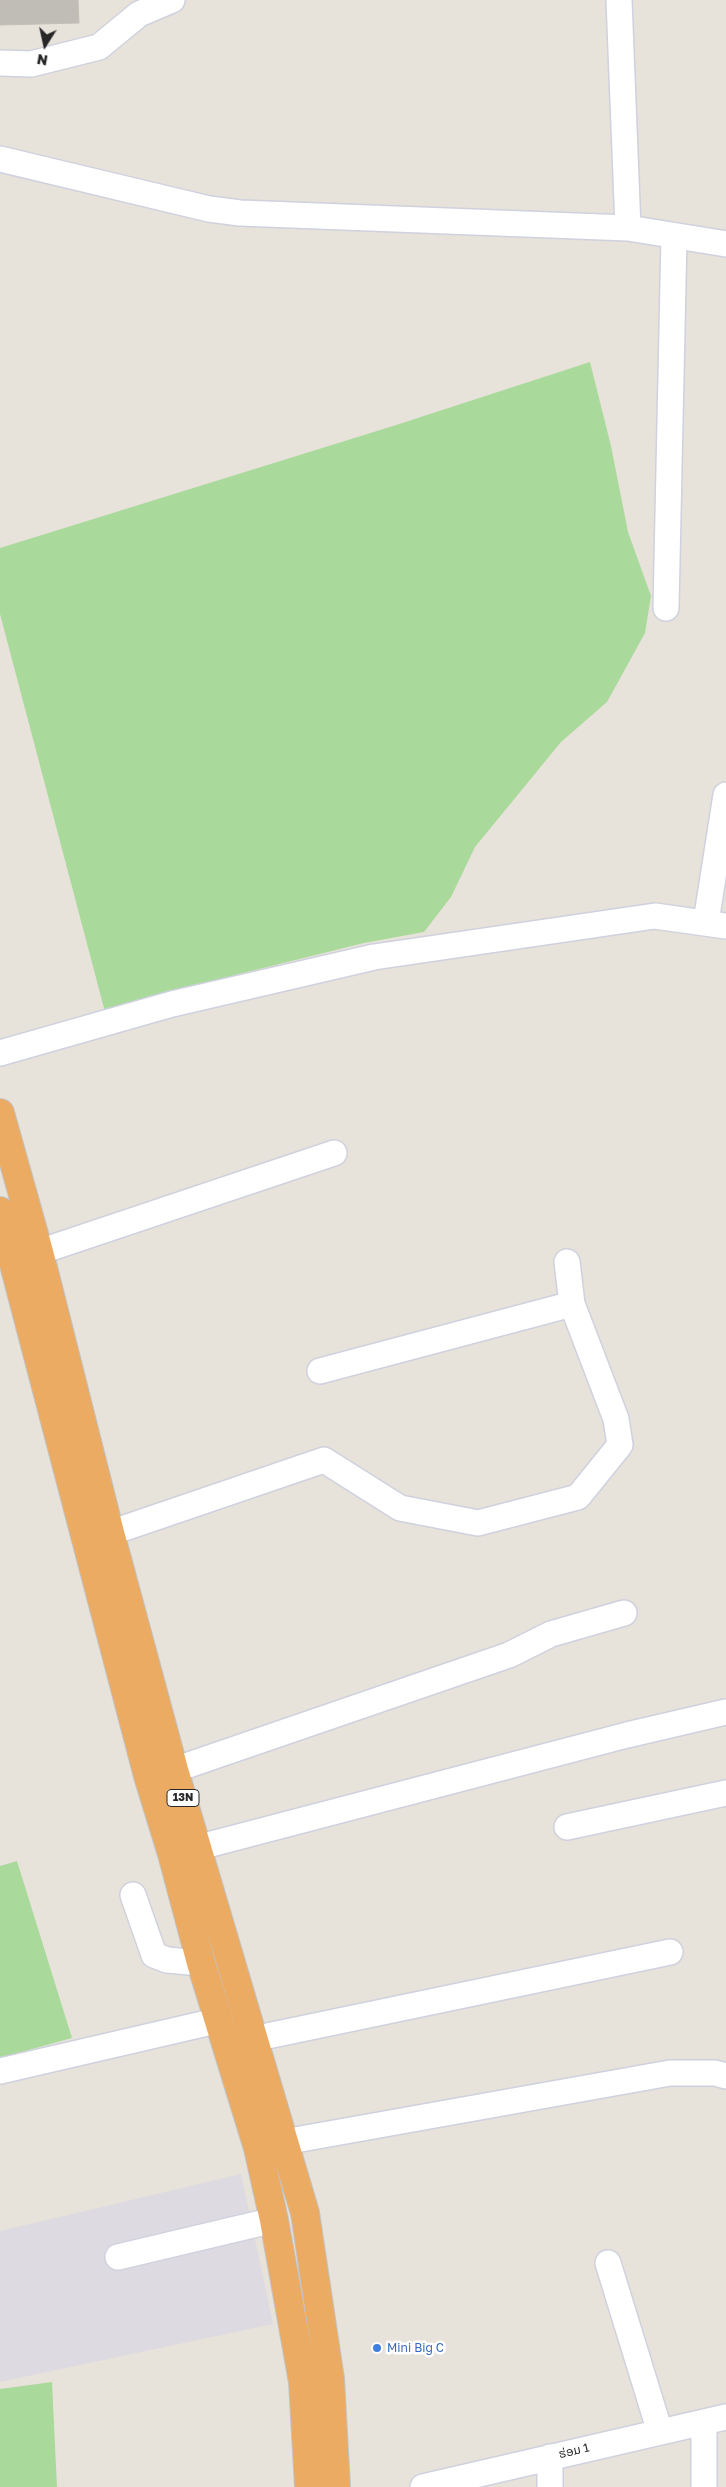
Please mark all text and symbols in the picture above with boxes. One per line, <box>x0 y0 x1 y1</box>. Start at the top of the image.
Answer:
north arrow <box>20 20 70 70</box>
text: N <box>36 51 49 70</box>
road number: 13N <box>167 1790 199 1806</box>
place label: Mini Big C <box>387 2341 444 2355</box>
marker: Mini Big C <box>371 2342 383 2354</box>
street label: ຮ່ອມ 1 <box>557 2440 591 2462</box>

